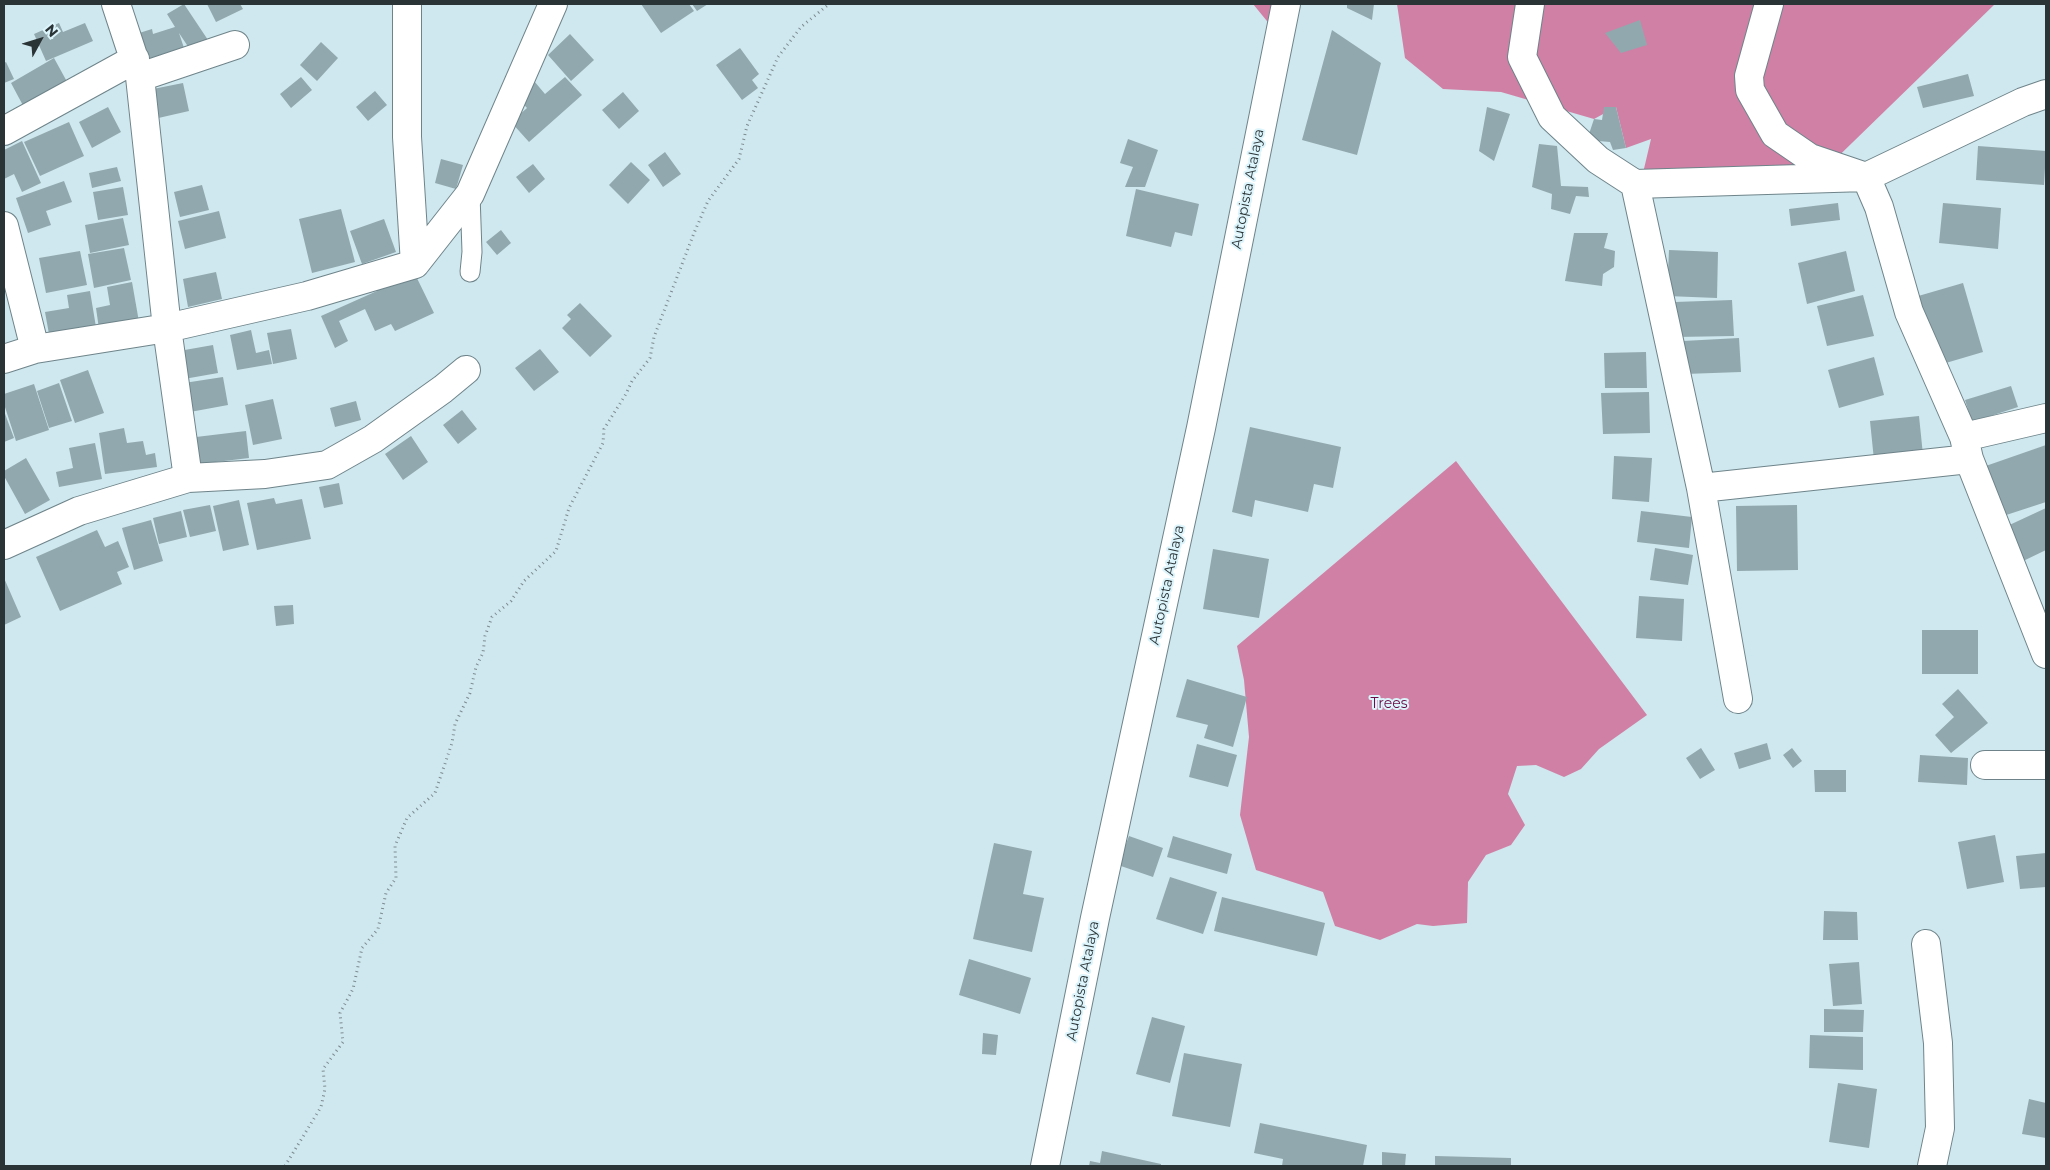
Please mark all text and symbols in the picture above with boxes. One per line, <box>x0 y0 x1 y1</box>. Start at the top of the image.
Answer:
north arrow <box>15 15 65 65</box>
text: N <box>41 21 62 41</box>
street label: Autopista Atalaya <box>1228 128 1268 250</box>
street label: Autopista Atalaya <box>1146 524 1188 646</box>
park label: Trees <box>1370 696 1408 712</box>
street label: Autopista Atalaya <box>1063 920 1103 1042</box>

